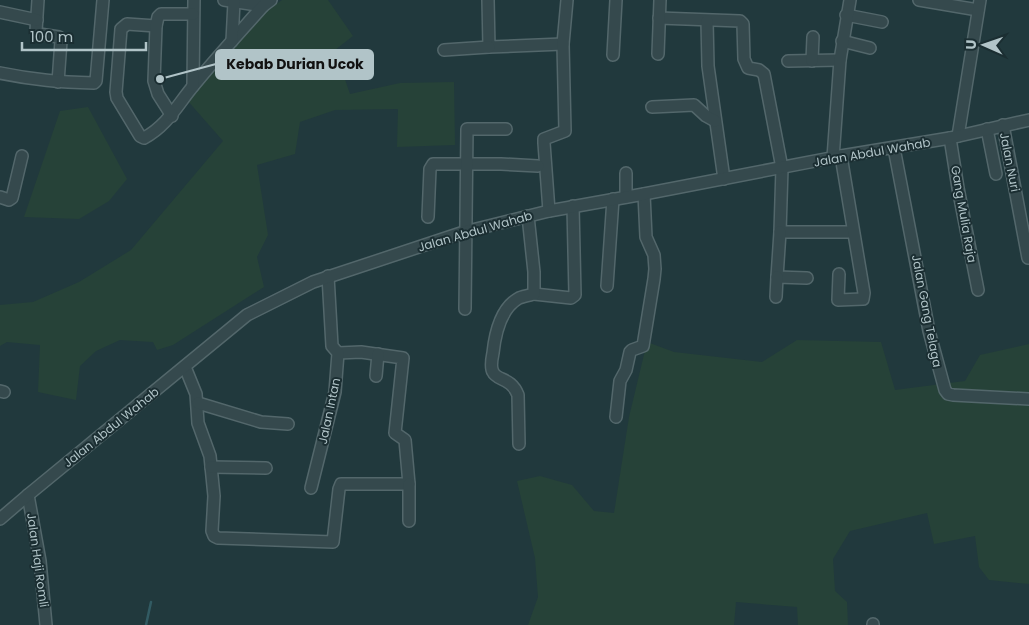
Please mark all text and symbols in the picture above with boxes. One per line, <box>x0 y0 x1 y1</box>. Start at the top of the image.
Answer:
scale bar <box>22 20 146 52</box>
north arrow <box>959 20 1009 70</box>
text: 100 m <box>30 26 73 47</box>
text: U <box>961 39 981 50</box>
callout: Kebab Durian Ucok <box>216 50 373 79</box>
text: Kebab Durian Ucok <box>226 54 364 74</box>
street label: Jalan Nuri <box>996 131 1024 193</box>
street label: Jalan Abdul Wahab <box>812 133 932 171</box>
street label: Gang Mulia Raja <box>947 164 981 264</box>
street label: Jalan Abdul Wahab <box>416 207 534 255</box>
street label: Jalan Gang Telaga <box>908 253 946 369</box>
street label: Jalan Intan <box>314 376 344 446</box>
street label: Jalan Abdul Wahab <box>60 383 162 471</box>
street label: Jalan Haji Romli <box>23 512 53 608</box>

